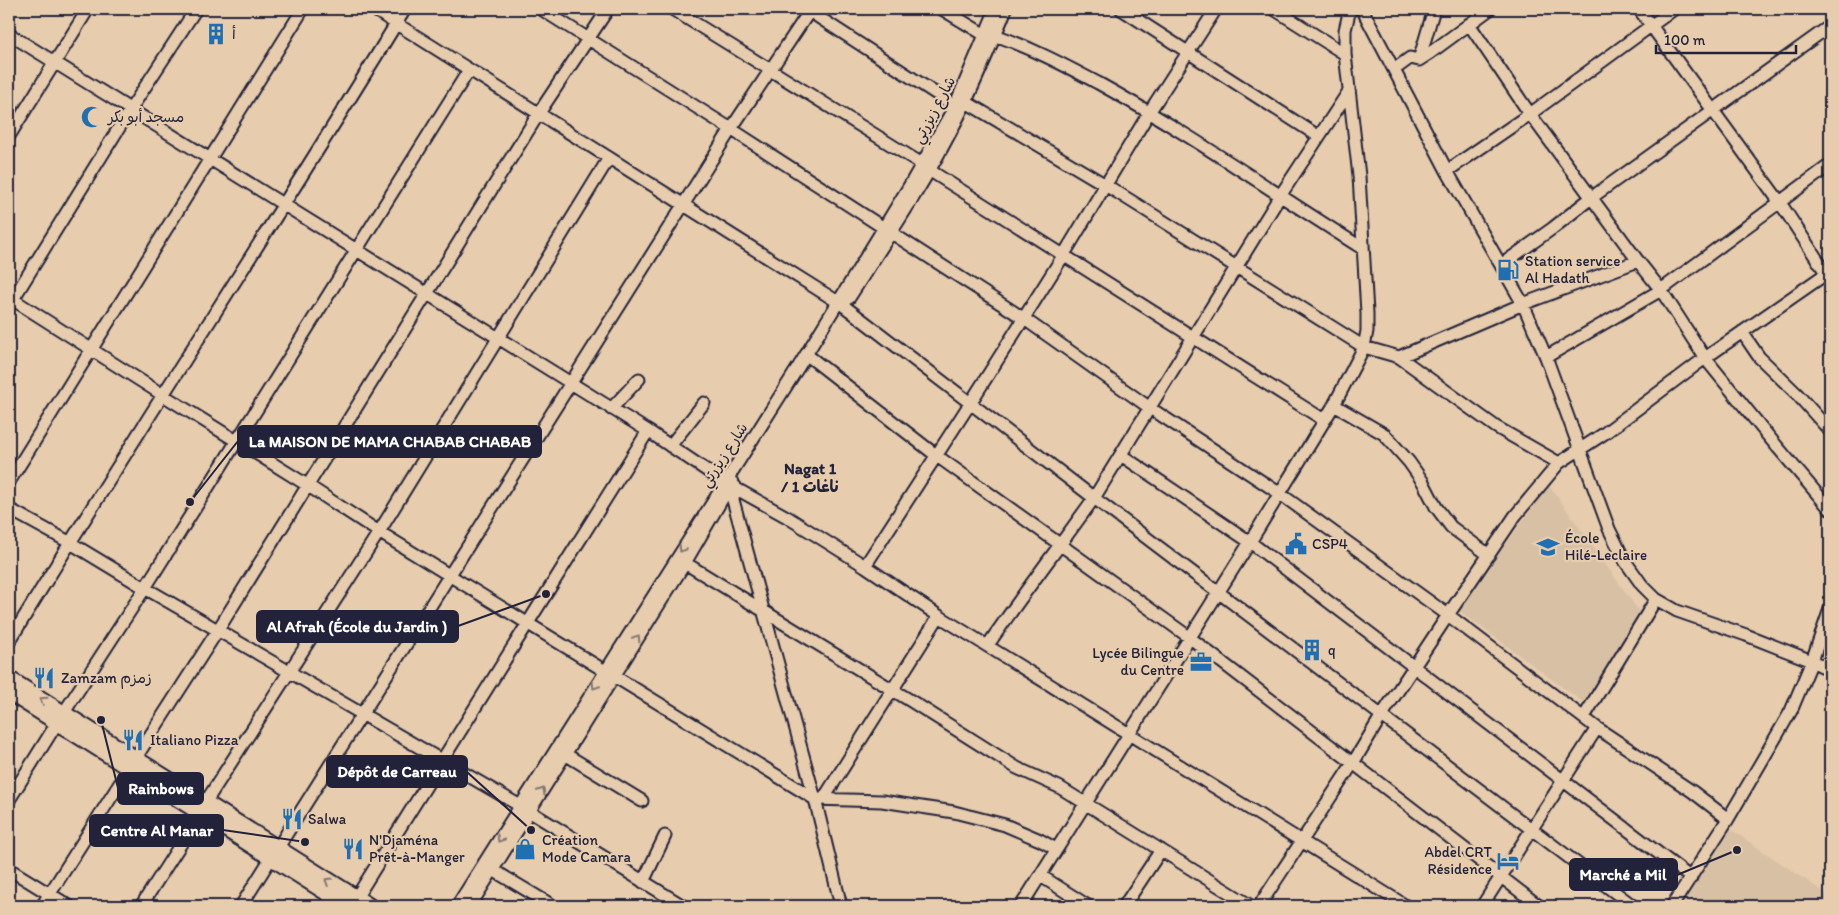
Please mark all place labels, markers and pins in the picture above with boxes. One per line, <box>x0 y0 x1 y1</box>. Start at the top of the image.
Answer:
building icon: أ <box>203 21 229 47</box>
place label: أ <box>232 25 236 43</box>
mosque icon: مسجد أبو بكر <box>79 104 105 130</box>
place label: مسجد أبو بكر <box>106 108 184 126</box>
place label: Station service Al Hadath <box>1525 252 1620 287</box>
fuel station icon: Station service Al Hadath <box>1495 257 1521 283</box>
callout: La MAISON DE MAMA CHABAB CHABAB <box>238 426 541 457</box>
place label: École Hilé-Leclaire <box>1565 529 1647 564</box>
public building icon: CSP4 <box>1283 531 1309 557</box>
school or university icon: École Hilé-Leclaire <box>1535 534 1561 560</box>
place label: CSP4 <box>1312 535 1348 553</box>
callout: Al Afrah (École du Jardin ) <box>257 611 458 642</box>
building icon: q <box>1299 637 1325 663</box>
place label: q <box>1328 641 1336 659</box>
place label: Lycée Bilingue du Centre <box>1092 644 1184 679</box>
office icon: Lycée Bilingue du Centre <box>1188 649 1214 675</box>
restaurant icon: Zamzam زمزم <box>31 665 57 691</box>
place label: Zamzam زمزم <box>61 669 152 689</box>
restaurant icon: Italiano Pizza <box>120 727 146 753</box>
place label: Italiano Pizza <box>150 731 239 749</box>
callout: Dépôt de Carreau <box>327 756 467 787</box>
callout: Rainbows <box>118 773 203 804</box>
restaurant icon: Salwa <box>279 806 305 832</box>
place label: Salwa <box>308 810 347 828</box>
callout: Centre Al Manar <box>90 815 223 846</box>
place label: N'Djaména Prêt-à-Manger <box>369 831 465 866</box>
place label: Création Mode Camara <box>542 831 632 866</box>
restaurant icon: N'Djaména Prêt-à-Manger <box>340 836 366 862</box>
shop icon: Création Mode Camara <box>512 836 538 862</box>
place label: Abdel CRT Résidence <box>1424 843 1493 878</box>
hotel icon: Abdel CRT Résidence <box>1495 848 1521 874</box>
callout: Marché a Mil <box>1570 859 1677 890</box>

